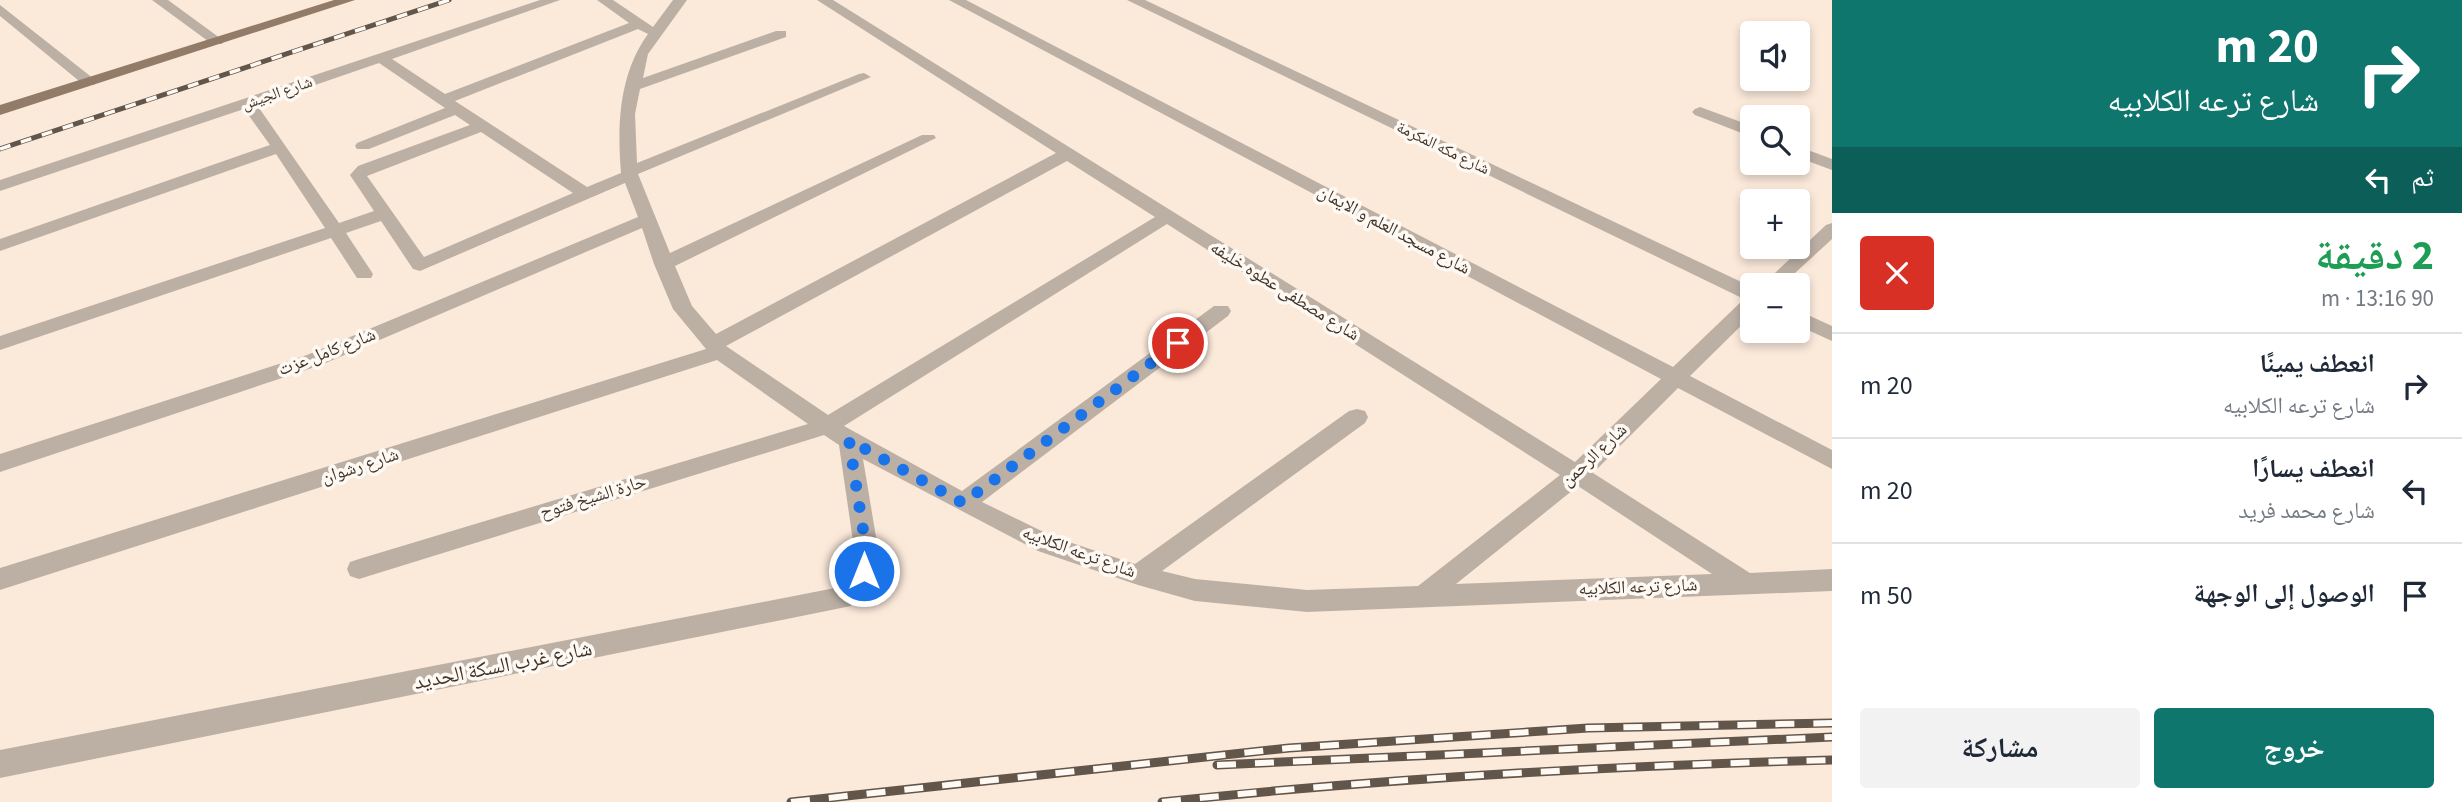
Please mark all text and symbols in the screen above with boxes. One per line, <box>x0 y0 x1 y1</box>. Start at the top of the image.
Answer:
text: 20 m <box>2215 12 2319 82</box>
map controls <box>1740 21 1810 343</box>
button: sound <box>1740 21 1810 91</box>
icon: right <box>2343 28 2434 119</box>
street label: شارع الجيش <box>239 71 315 115</box>
text: شارع ترعه الكلابيه <box>2107 78 2319 124</box>
button: search <box>1740 105 1810 175</box>
street label: شارع مكه المكرمة <box>1393 116 1493 180</box>
text: ثم <box>2411 159 2434 196</box>
icon: left <box>2359 161 2397 199</box>
street label: شارع مسجد العلم و الايمان <box>1313 179 1475 281</box>
button: + <box>1740 189 1810 259</box>
text: 2 دقيقة <box>2315 226 2434 286</box>
street label: شارع مصطفى عطوه خليفه <box>1206 235 1364 347</box>
button: close <box>1860 236 1934 310</box>
button: − <box>1740 273 1810 343</box>
text: 90 m · 13:16 <box>2321 282 2434 315</box>
pin <box>1148 313 1208 373</box>
street label: شارع كامل عزت <box>275 322 379 382</box>
icon: arrive <box>1159 324 1197 362</box>
text: انعطف يمينًا <box>2260 345 2375 382</box>
text: 20 m <box>1860 367 1913 404</box>
icon: right <box>2396 367 2434 405</box>
text: شارع ترعه الكلابيه <box>2223 389 2375 422</box>
street label: شارع الرحمن <box>1555 418 1633 492</box>
street label: شارع رشوان <box>318 442 402 490</box>
text: انعطف يسارًا <box>2252 450 2375 487</box>
street label: حارة الشيخ فتوح <box>537 469 649 525</box>
text: 20 m <box>1860 472 1913 509</box>
icon: left <box>2396 472 2434 510</box>
text: شارع محمد فريد <box>2238 494 2375 527</box>
street label: شارع ترعه الكلابيه <box>1019 520 1139 584</box>
position arrow <box>827 534 901 608</box>
street label: شارع ترعه الكلابيه <box>1578 572 1698 602</box>
text: الوصول إلى الوجهة <box>2194 575 2375 612</box>
text: 50 m <box>1860 577 1913 614</box>
icon: arrive <box>2396 577 2434 615</box>
street label: شارع غرب السكة الحديد <box>411 633 595 697</box>
button: مشاركة <box>1860 708 2140 788</box>
button: خروج <box>2154 708 2434 788</box>

